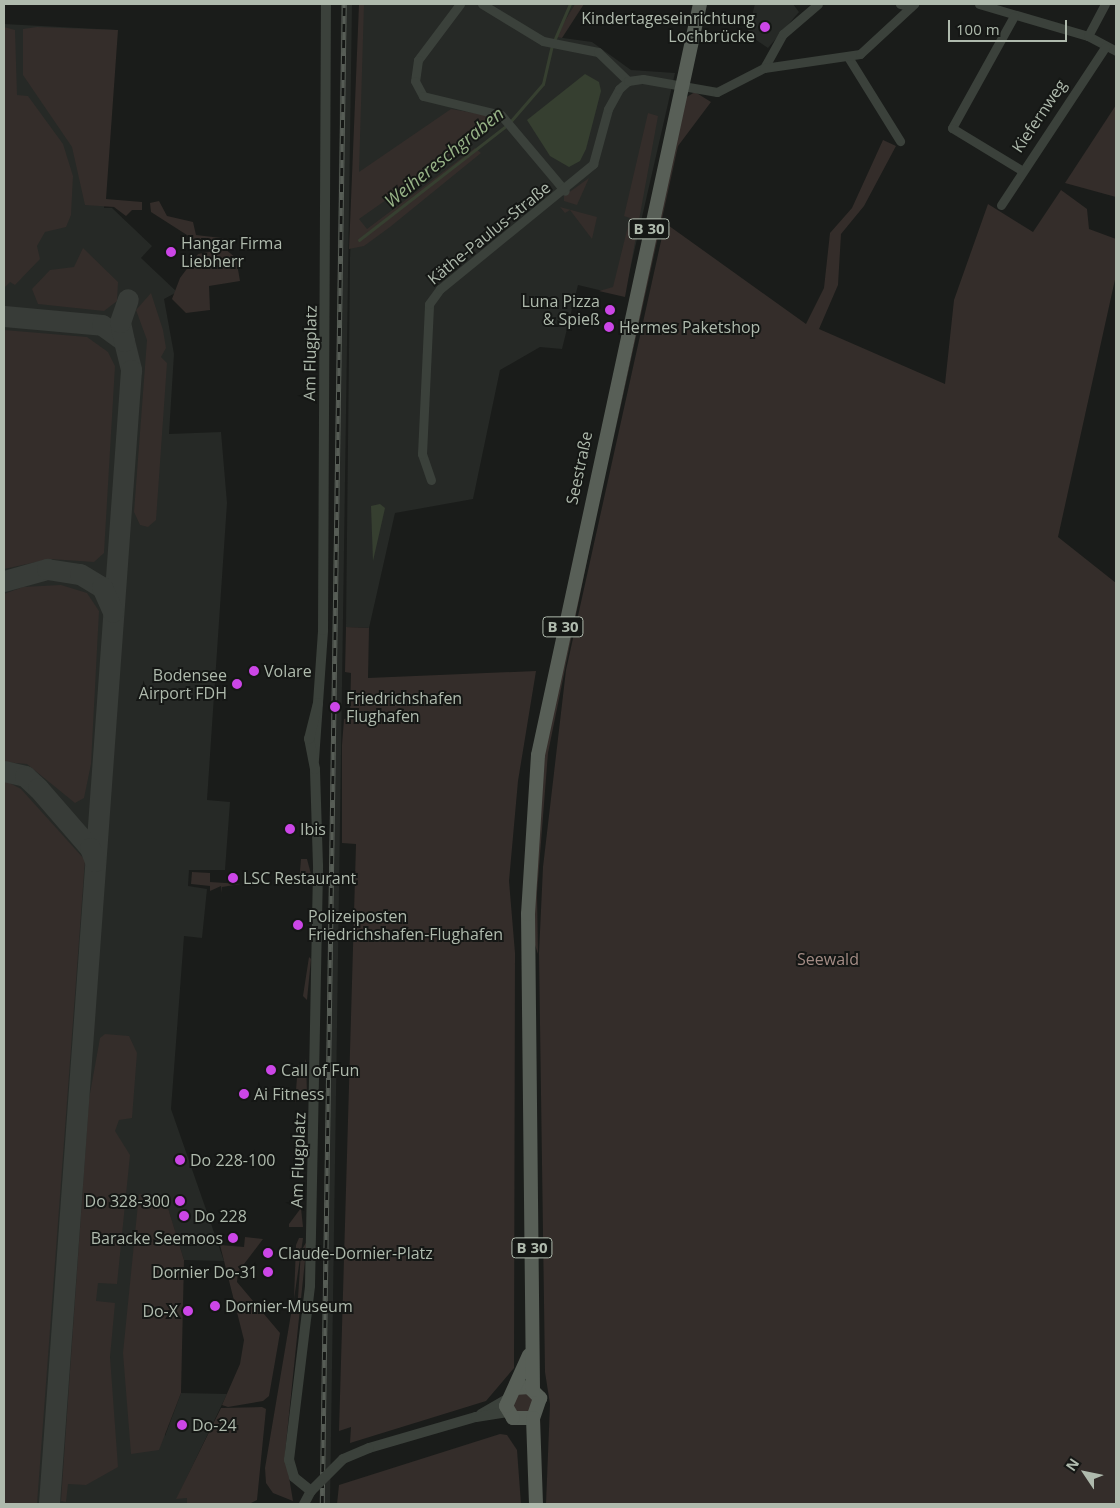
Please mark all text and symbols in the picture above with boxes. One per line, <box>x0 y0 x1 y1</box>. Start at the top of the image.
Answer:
place label: Kindertageseinrichtung Lochbrücke <box>581 8 755 46</box>
scale bar <box>950 10 1069 42</box>
text: 100 m <box>956 19 1000 39</box>
marker: Kindertageseinrichtung Lochbrücke <box>759 21 771 33</box>
street label: Kiefernweg <box>1008 76 1070 156</box>
water label: Weihereschgraben <box>380 102 508 212</box>
street label: Käthe-Paulus-Straße <box>424 178 554 288</box>
road number: B 30 <box>628 216 670 242</box>
place label: Hangar Firma Liebherr <box>181 233 282 271</box>
marker: Hangar Firma Liebherr <box>165 246 177 258</box>
place label: Luna Pizza & Spieß <box>521 291 600 329</box>
marker: Luna Pizza & Spieß <box>604 304 616 316</box>
street label: Am Flugplatz <box>300 305 320 401</box>
place label: Hermes Paketshop <box>619 317 760 337</box>
marker: Hermes Paketshop <box>603 321 615 333</box>
street label: Seestraße <box>562 430 596 506</box>
road number: B 30 <box>542 614 584 640</box>
place label: Volare <box>264 661 312 681</box>
place label: Bodensee Airport FDH <box>139 665 227 703</box>
marker: Volare <box>248 665 260 677</box>
marker: Bodensee Airport FDH <box>231 678 243 690</box>
place label: Friedrichshafen Flughafen <box>346 688 462 726</box>
marker: Friedrichshafen Flughafen <box>328 700 342 714</box>
place label: Ibis <box>300 819 326 839</box>
marker: Ibis <box>284 823 296 835</box>
place label: LSC Restaurant <box>243 868 356 888</box>
marker: LSC Restaurant <box>227 872 239 884</box>
place label: Polizeiposten Friedrichshafen-Flughafen <box>308 906 503 944</box>
marker: Polizeiposten Friedrichshafen-Flughafen <box>292 919 304 931</box>
park label: Seewald <box>797 949 859 969</box>
place label: Call of Fun <box>281 1060 359 1080</box>
marker: Call of Fun <box>265 1064 277 1076</box>
place label: Ai Fitness <box>254 1084 324 1104</box>
marker: Ai Fitness <box>238 1088 250 1100</box>
street label: Am Flugplatz <box>287 1112 309 1208</box>
place label: Do 228-100 <box>190 1150 275 1170</box>
marker: Do 228-100 <box>174 1154 186 1166</box>
place label: Do 328-300 <box>85 1191 170 1211</box>
marker: Do 328-300 <box>174 1195 186 1207</box>
place label: Do 228 <box>194 1206 247 1226</box>
marker: Do 228 <box>178 1210 190 1222</box>
place label: Baracke Seemoos <box>91 1228 223 1248</box>
marker: Baracke Seemoos <box>227 1232 239 1244</box>
road number: B 30 <box>511 1236 553 1260</box>
place label: Claude-Dornier-Platz <box>278 1243 433 1263</box>
marker: Claude-Dornier-Platz <box>262 1247 274 1259</box>
place label: Dornier Do-31 <box>152 1262 258 1282</box>
marker: Dornier Do-31 <box>262 1266 274 1278</box>
place label: Dornier-Museum <box>225 1296 353 1316</box>
marker: Dornier-Museum <box>209 1300 221 1312</box>
place label: Do-X <box>142 1301 178 1321</box>
marker: Do-X <box>182 1305 194 1317</box>
place label: Do-24 <box>192 1415 237 1435</box>
marker: Do-24 <box>176 1419 188 1431</box>
north arrow <box>1060 1448 1110 1498</box>
text: N <box>1061 1454 1083 1474</box>

